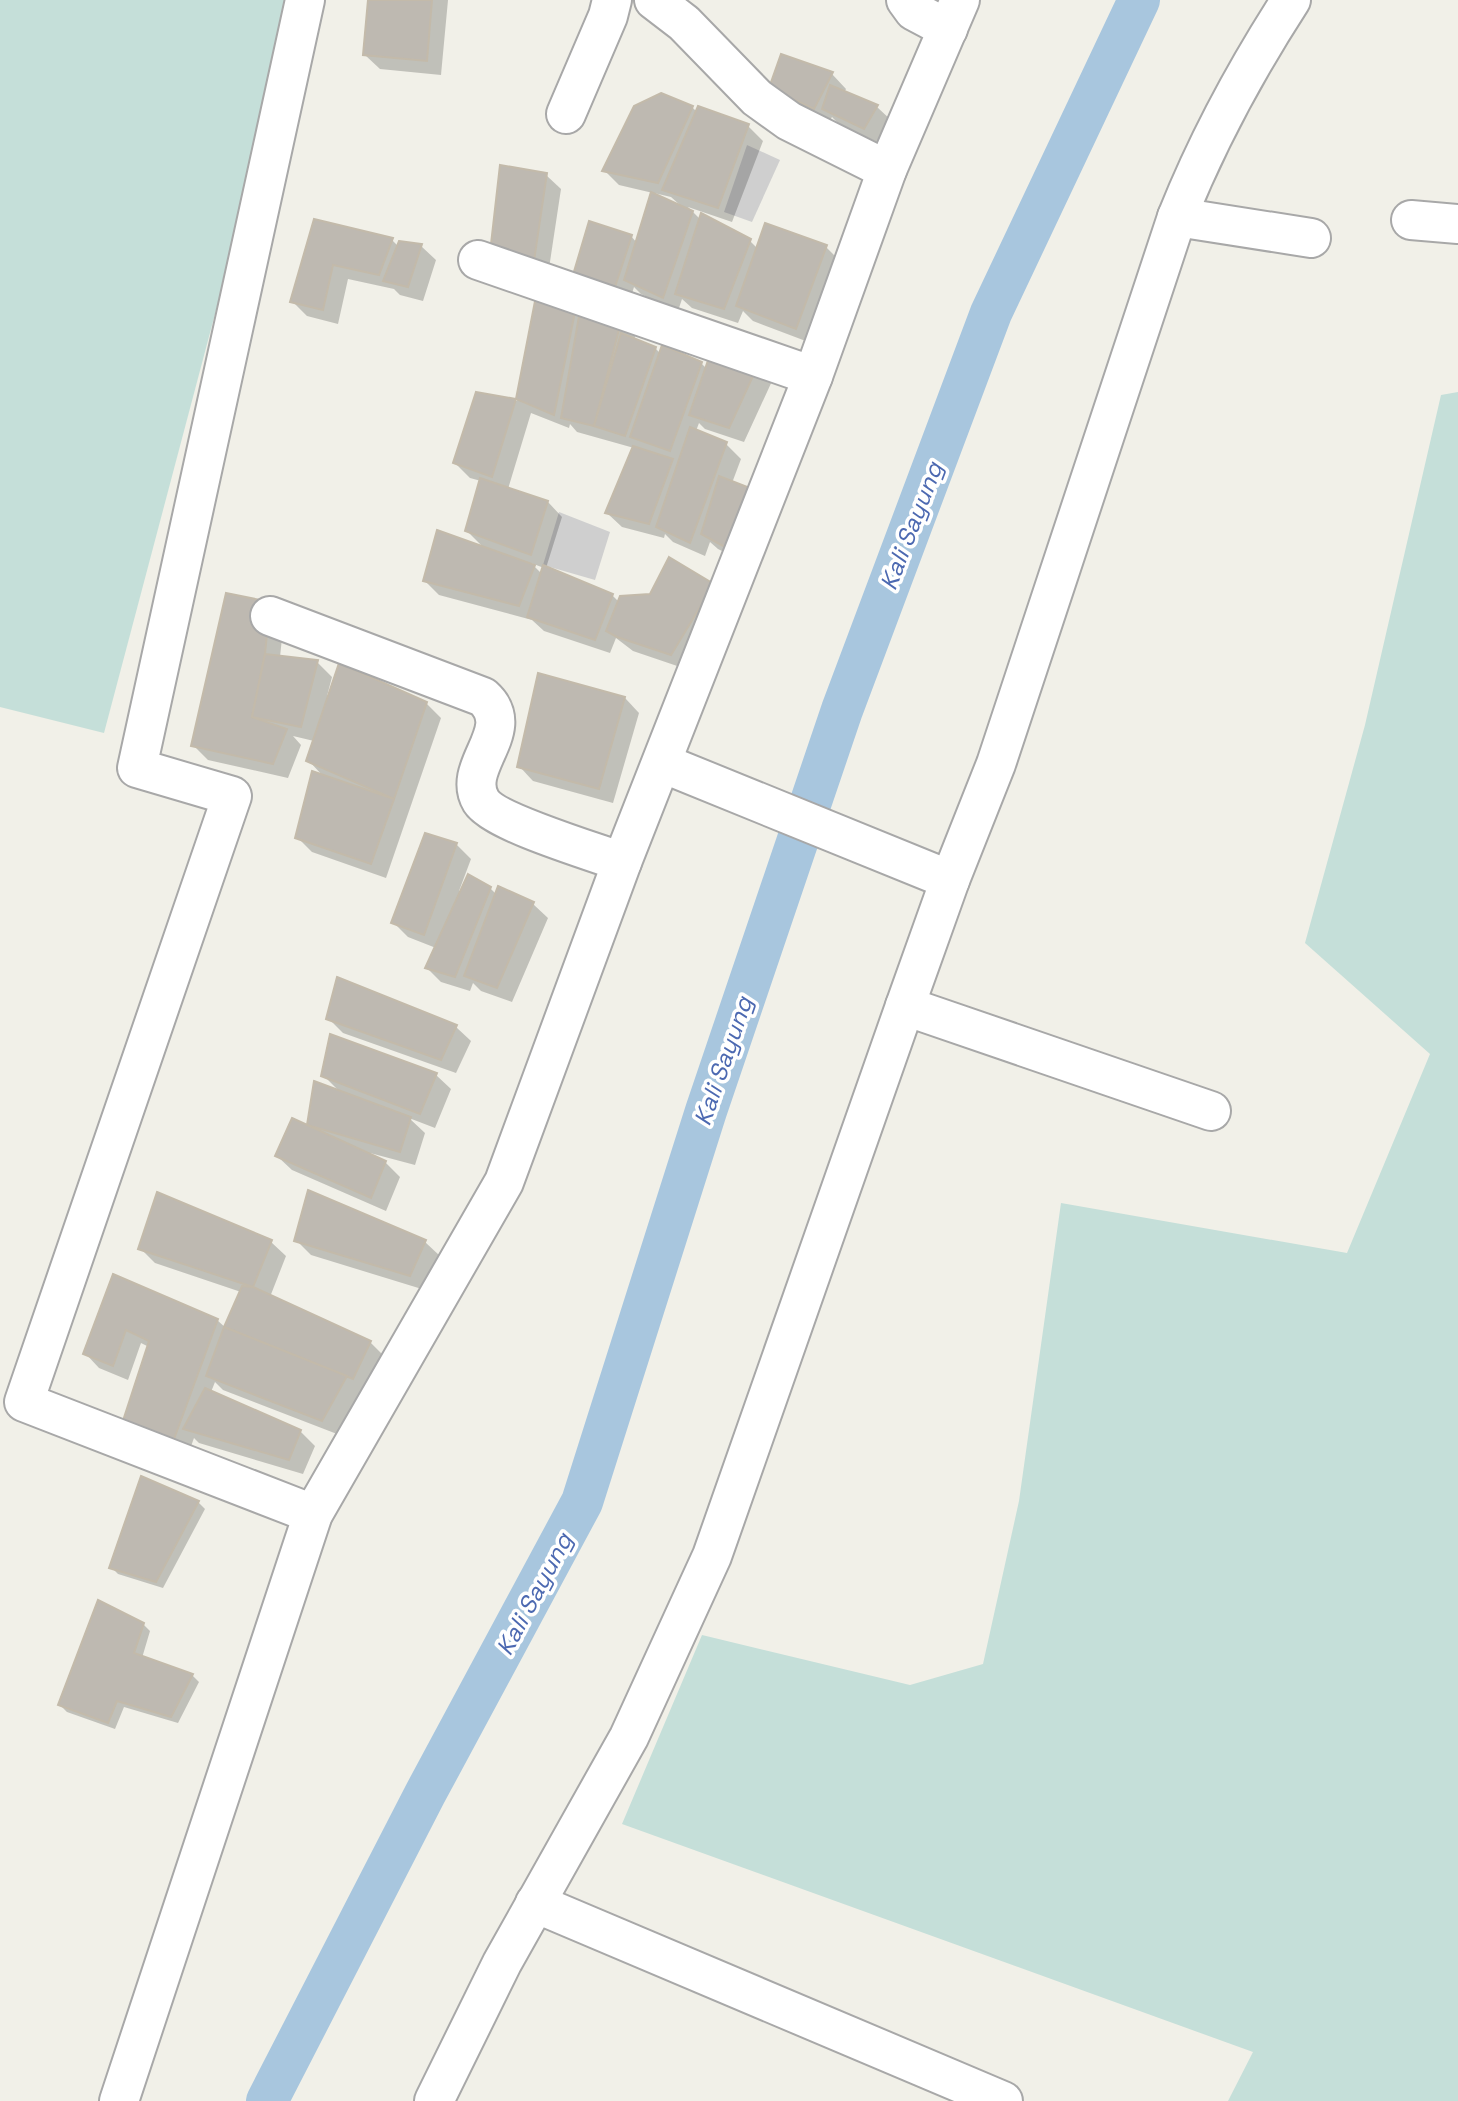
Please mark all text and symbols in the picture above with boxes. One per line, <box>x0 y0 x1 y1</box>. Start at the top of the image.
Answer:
water label: Kali Sayung <box>873 456 950 594</box>
water label: Kali Sayung <box>687 991 760 1129</box>
water label: Kali Sayung <box>489 1526 580 1660</box>

